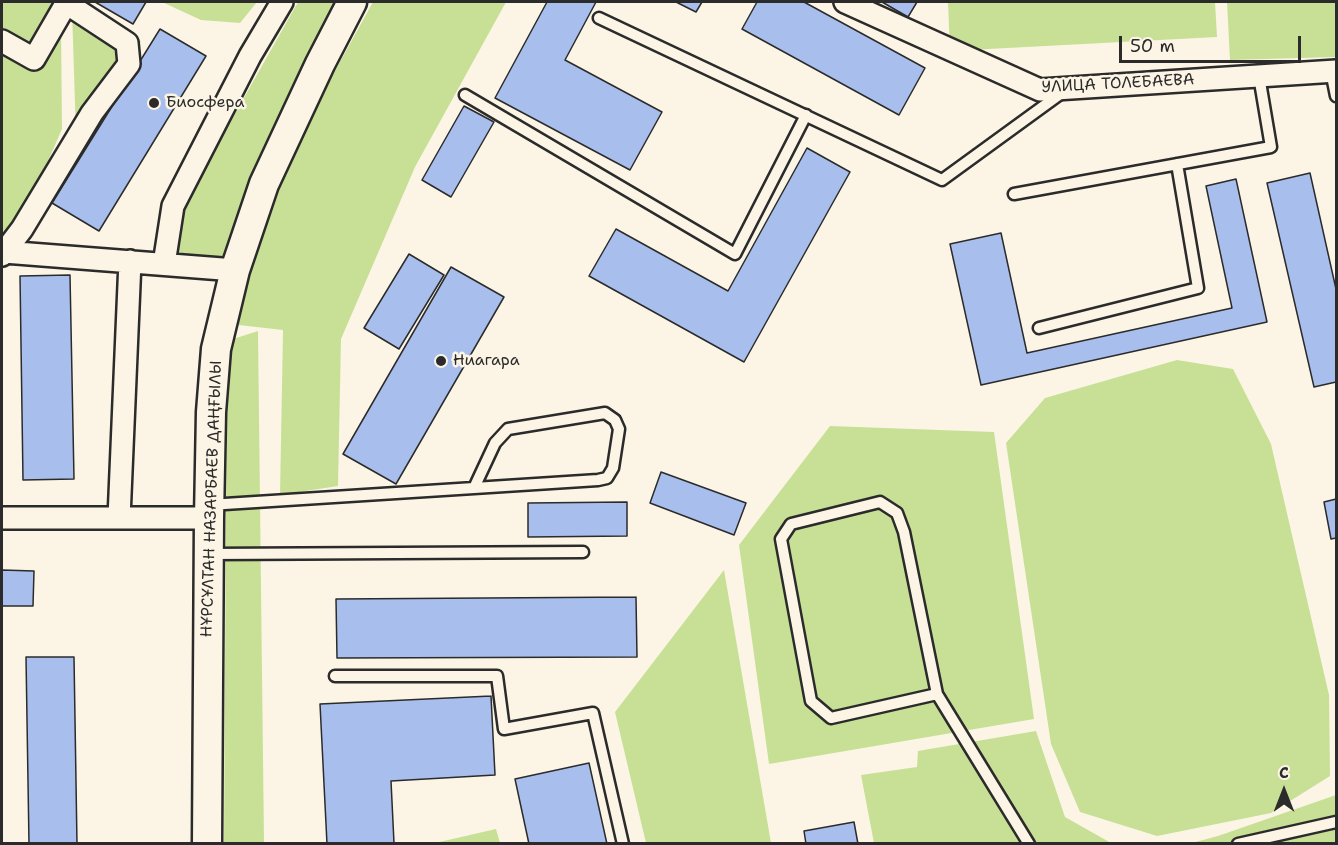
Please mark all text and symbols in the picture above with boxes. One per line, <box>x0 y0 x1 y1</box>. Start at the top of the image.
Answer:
scale bar <box>1122 24 1304 62</box>
text: 50 m <box>1130 34 1175 58</box>
street label: УЛИЦА ТОЛЕБАЕВА <box>1041 70 1195 98</box>
place label: Биосфера <box>166 93 244 113</box>
marker: Биосфера <box>147 96 161 110</box>
place label: Ниагара <box>453 351 520 371</box>
marker: Ниагара <box>434 354 448 368</box>
street label: НҰРСҰЛТАН НАЗАРБАЕВ ДАҢҒЫЛЫ <box>198 360 226 638</box>
north arrow <box>1254 761 1314 821</box>
text: С <box>1279 762 1289 783</box>

